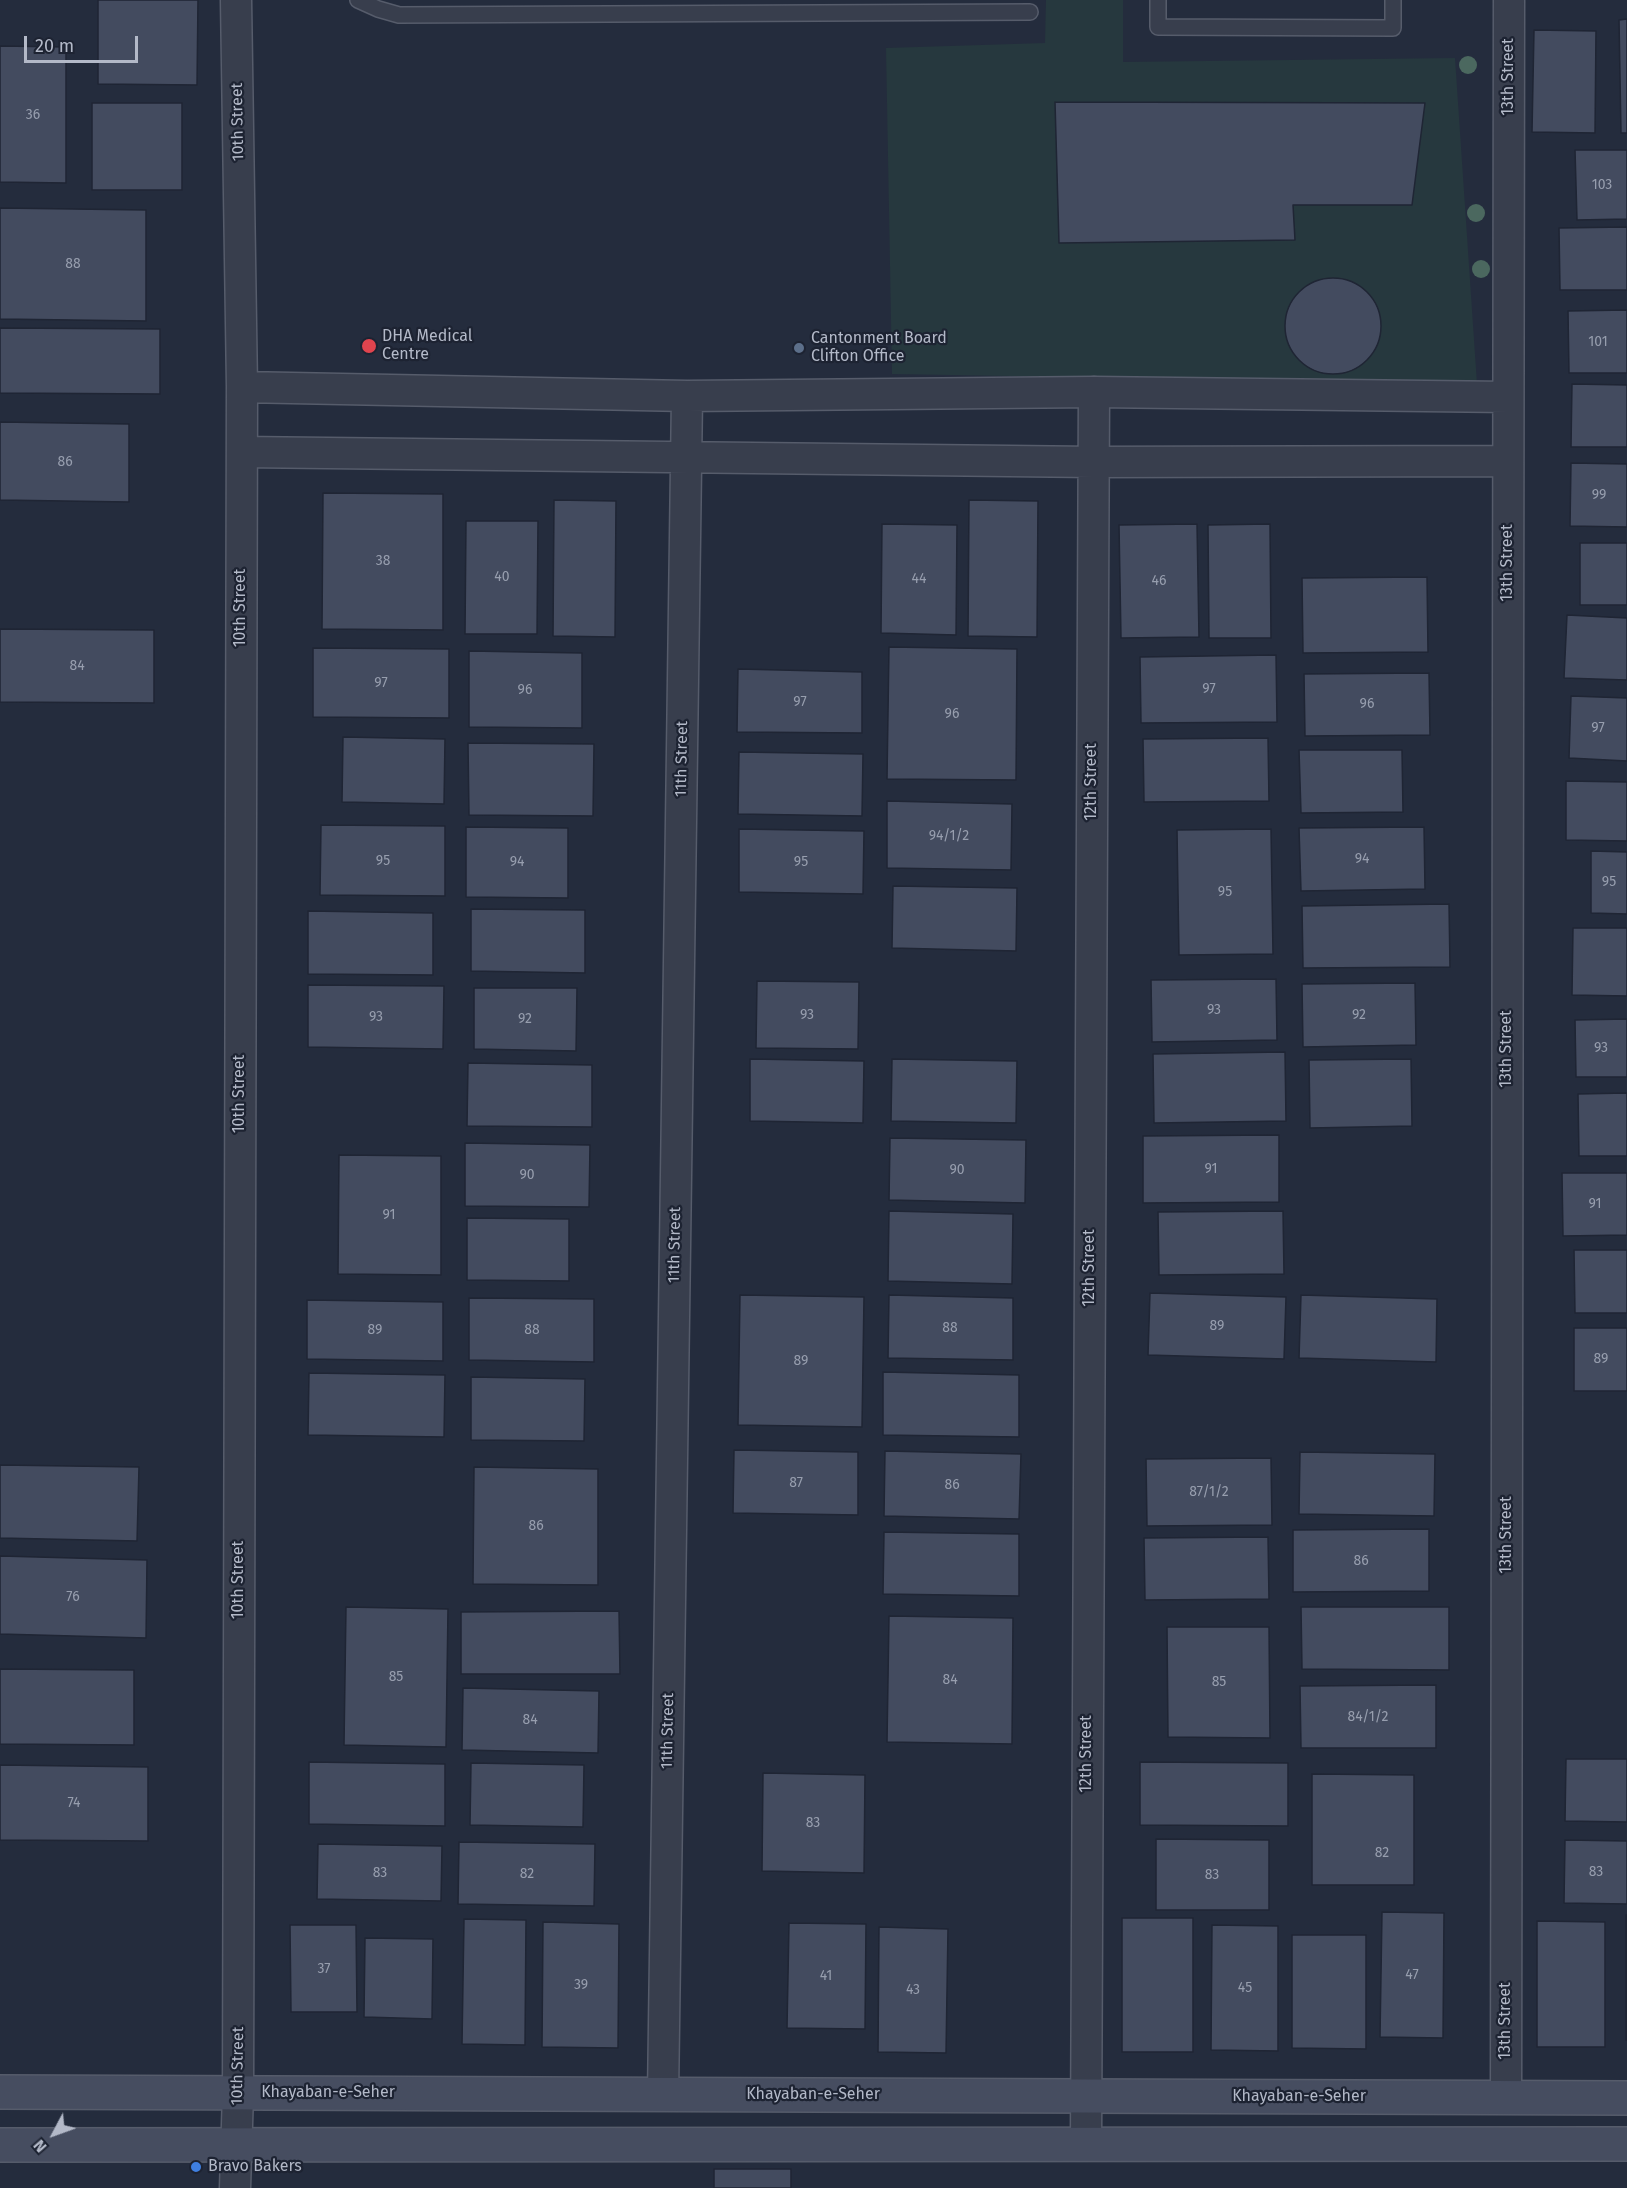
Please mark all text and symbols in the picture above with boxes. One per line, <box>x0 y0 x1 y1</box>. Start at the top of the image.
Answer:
scale bar <box>27 24 141 62</box>
text: 20 m <box>35 35 74 57</box>
street label: 13th Street <box>1499 38 1519 116</box>
street label: 10th Street <box>228 83 248 161</box>
house number: 36 <box>26 107 40 123</box>
house number: 103 <box>1592 177 1612 193</box>
house number: 88 <box>65 256 81 272</box>
place label: DHA Medical Centre <box>382 327 473 365</box>
place label: Cantonment Board Clifton Office <box>811 329 947 367</box>
house number: 101 <box>1588 334 1608 350</box>
marker: DHA Medical Centre <box>360 337 378 355</box>
marker: Cantonment Board Clifton Office <box>792 341 806 355</box>
house number: 86 <box>57 454 73 470</box>
house number: 99 <box>1592 487 1606 503</box>
street label: 13th Street <box>1498 524 1518 602</box>
house number: 38 <box>376 553 390 569</box>
street label: 10th Street <box>231 569 251 647</box>
house number: 40 <box>494 569 510 585</box>
house number: 44 <box>912 571 926 587</box>
house number: 46 <box>1152 573 1166 589</box>
house number: 84 <box>69 658 85 674</box>
house number: 97 <box>374 675 388 691</box>
house number: 97 <box>1202 681 1216 697</box>
house number: 96 <box>518 682 532 698</box>
house number: 97 <box>793 694 807 710</box>
house number: 96 <box>1360 696 1374 712</box>
house number: 96 <box>945 706 959 722</box>
house number: 97 <box>1591 720 1605 736</box>
street label: 11th Street <box>672 721 692 797</box>
street label: 12th Street <box>1082 743 1102 821</box>
house number: 94/1/2 <box>929 828 969 844</box>
house number: 94 <box>1355 851 1369 867</box>
house number: 95 <box>376 853 390 869</box>
house number: 94 <box>510 854 524 870</box>
house number: 95 <box>794 854 808 870</box>
house number: 95 <box>1602 874 1616 890</box>
house number: 95 <box>1218 884 1232 900</box>
house number: 93 <box>1207 1002 1221 1018</box>
house number: 93 <box>800 1007 814 1023</box>
house number: 92 <box>1352 1007 1366 1023</box>
house number: 93 <box>369 1009 383 1025</box>
street label: 13th Street <box>1497 1010 1517 1088</box>
house number: 92 <box>518 1011 532 1027</box>
house number: 93 <box>1594 1040 1608 1056</box>
street label: 10th Street <box>230 1055 250 1133</box>
house number: 91 <box>1204 1161 1218 1177</box>
house number: 90 <box>949 1162 965 1178</box>
house number: 90 <box>519 1167 535 1183</box>
house number: 91 <box>1588 1196 1602 1212</box>
house number: 91 <box>382 1207 396 1223</box>
street label: 11th Street <box>665 1207 685 1283</box>
street label: 12th Street <box>1080 1229 1100 1307</box>
house number: 89 <box>1210 1318 1224 1334</box>
house number: 88 <box>942 1320 958 1336</box>
house number: 89 <box>368 1322 382 1338</box>
house number: 88 <box>524 1322 540 1338</box>
house number: 89 <box>1594 1351 1608 1367</box>
house number: 89 <box>794 1353 808 1369</box>
house number: 87 <box>789 1475 803 1491</box>
house number: 86 <box>944 1477 960 1493</box>
house number: 87/1/2 <box>1189 1484 1229 1500</box>
street label: 13th Street <box>1497 1496 1517 1574</box>
house number: 86 <box>528 1518 544 1534</box>
street label: 10th Street <box>229 1541 249 1619</box>
house number: 86 <box>1353 1553 1369 1569</box>
house number: 76 <box>66 1589 80 1605</box>
house number: 85 <box>389 1669 403 1685</box>
house number: 84 <box>942 1672 958 1688</box>
house number: 85 <box>1212 1674 1226 1690</box>
street label: 11th Street <box>658 1693 678 1769</box>
house number: 84/1/2 <box>1347 1709 1389 1725</box>
house number: 84 <box>522 1712 538 1728</box>
street label: 12th Street <box>1077 1715 1097 1793</box>
house number: 74 <box>67 1795 81 1811</box>
house number: 83 <box>806 1815 820 1831</box>
house number: 82 <box>1375 1845 1389 1861</box>
house number: 83 <box>1589 1864 1603 1880</box>
house number: 83 <box>373 1865 387 1881</box>
house number: 82 <box>520 1866 534 1882</box>
house number: 83 <box>1205 1867 1219 1883</box>
house number: 37 <box>317 1961 331 1977</box>
house number: 47 <box>1405 1967 1419 1983</box>
house number: 41 <box>820 1968 832 1984</box>
house number: 39 <box>574 1977 588 1993</box>
house number: 45 <box>1238 1980 1252 1996</box>
house number: 43 <box>906 1982 920 1998</box>
street label: 13th Street <box>1496 1982 1516 2060</box>
street label: 10th Street <box>228 2027 248 2105</box>
street label: Khayaban-e-Seher <box>261 2083 395 2103</box>
street label: Khayaban-e-Seher <box>746 2085 880 2105</box>
street label: Khayaban-e-Seher <box>1232 2087 1366 2107</box>
north arrow <box>24 2104 84 2164</box>
text: N <box>29 2136 51 2156</box>
place label: Bravo Bakers <box>208 2157 302 2177</box>
marker: Bravo Bakers <box>189 2160 203 2174</box>

